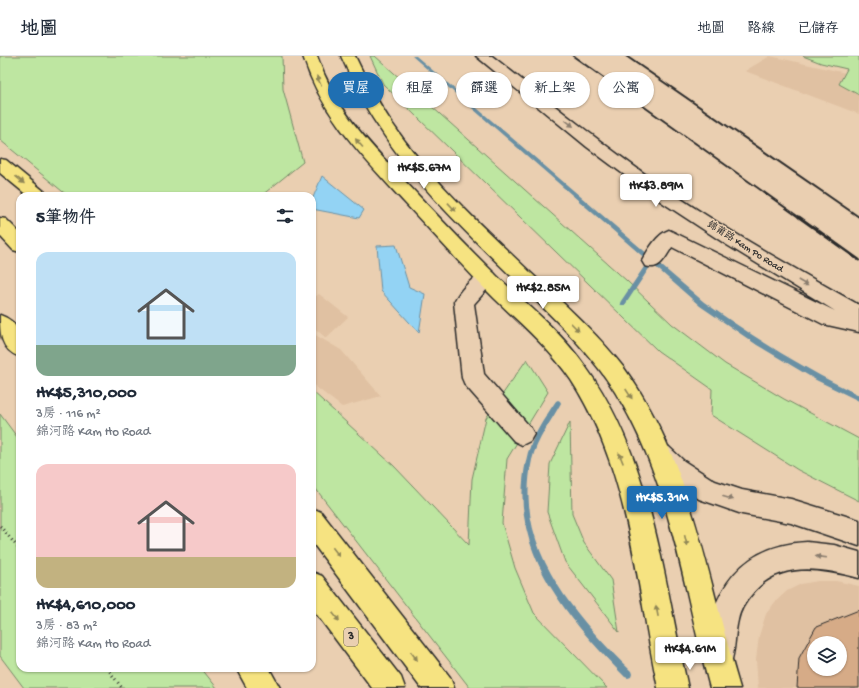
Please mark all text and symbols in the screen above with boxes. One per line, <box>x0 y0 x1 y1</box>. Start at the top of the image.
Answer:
text: 地圖 <box>20 19 58 42</box>
text: 地圖 <box>697 21 725 38</box>
text: 路線 <box>747 21 775 38</box>
text: 已儲存 <box>797 21 839 38</box>
chip: 買屋 <box>328 72 384 108</box>
chip: 租屋 <box>392 72 448 108</box>
chip: 篩選 <box>456 72 512 108</box>
chip: 新上架 <box>520 72 590 108</box>
chip: 公寓 <box>598 72 654 108</box>
one-way arrow <box>315 74 321 86</box>
one-way arrow <box>563 119 574 128</box>
one-way arrow <box>355 138 364 148</box>
pin: HK$5.67M <box>383 156 465 190</box>
text: HK$5.67M <box>397 161 451 176</box>
pin: HK$3.89M <box>615 174 697 208</box>
one-way arrow <box>14 175 25 184</box>
text: HK$3.89M <box>629 179 683 194</box>
one-way arrow <box>447 202 456 212</box>
icon: filters <box>274 205 296 227</box>
text: 5筆物件 <box>36 209 96 229</box>
street label: 錦莆路 Kam Po Road <box>705 218 787 276</box>
pin: HK$2.85M <box>502 276 584 310</box>
icon: home <box>130 278 202 350</box>
one-way arrow <box>797 279 809 286</box>
text: HK$2.85M <box>516 281 570 296</box>
one-way arrow <box>570 322 580 332</box>
text: HK$5,310,000 <box>36 384 137 404</box>
one-way arrow <box>625 389 633 400</box>
text: 3房 · 116 m² <box>36 407 101 422</box>
text: 錦河路 Kam Ho Road <box>36 425 150 440</box>
one-way arrow <box>618 451 624 463</box>
pin: HK$5.31M <box>621 486 703 520</box>
icon: home <box>130 490 202 562</box>
text: HK$5.31M <box>636 491 688 506</box>
one-way arrow <box>723 495 735 501</box>
one-way arrow <box>684 535 690 547</box>
one-way arrow <box>331 547 340 558</box>
one-way arrow <box>815 554 827 560</box>
text: HK$4,610,000 <box>36 596 136 616</box>
one-way arrow <box>654 605 660 617</box>
one-way arrow <box>332 612 340 623</box>
text: 3房 · 83 m² <box>36 619 97 634</box>
road number: 3 <box>344 628 358 646</box>
map controls <box>807 636 847 676</box>
button: layers <box>807 636 847 676</box>
text: 錦河路 Kam Ho Road <box>36 637 150 652</box>
pin: HK$4.61M <box>649 637 731 671</box>
text: HK$4.61M <box>664 642 716 657</box>
one-way arrow <box>410 651 418 661</box>

